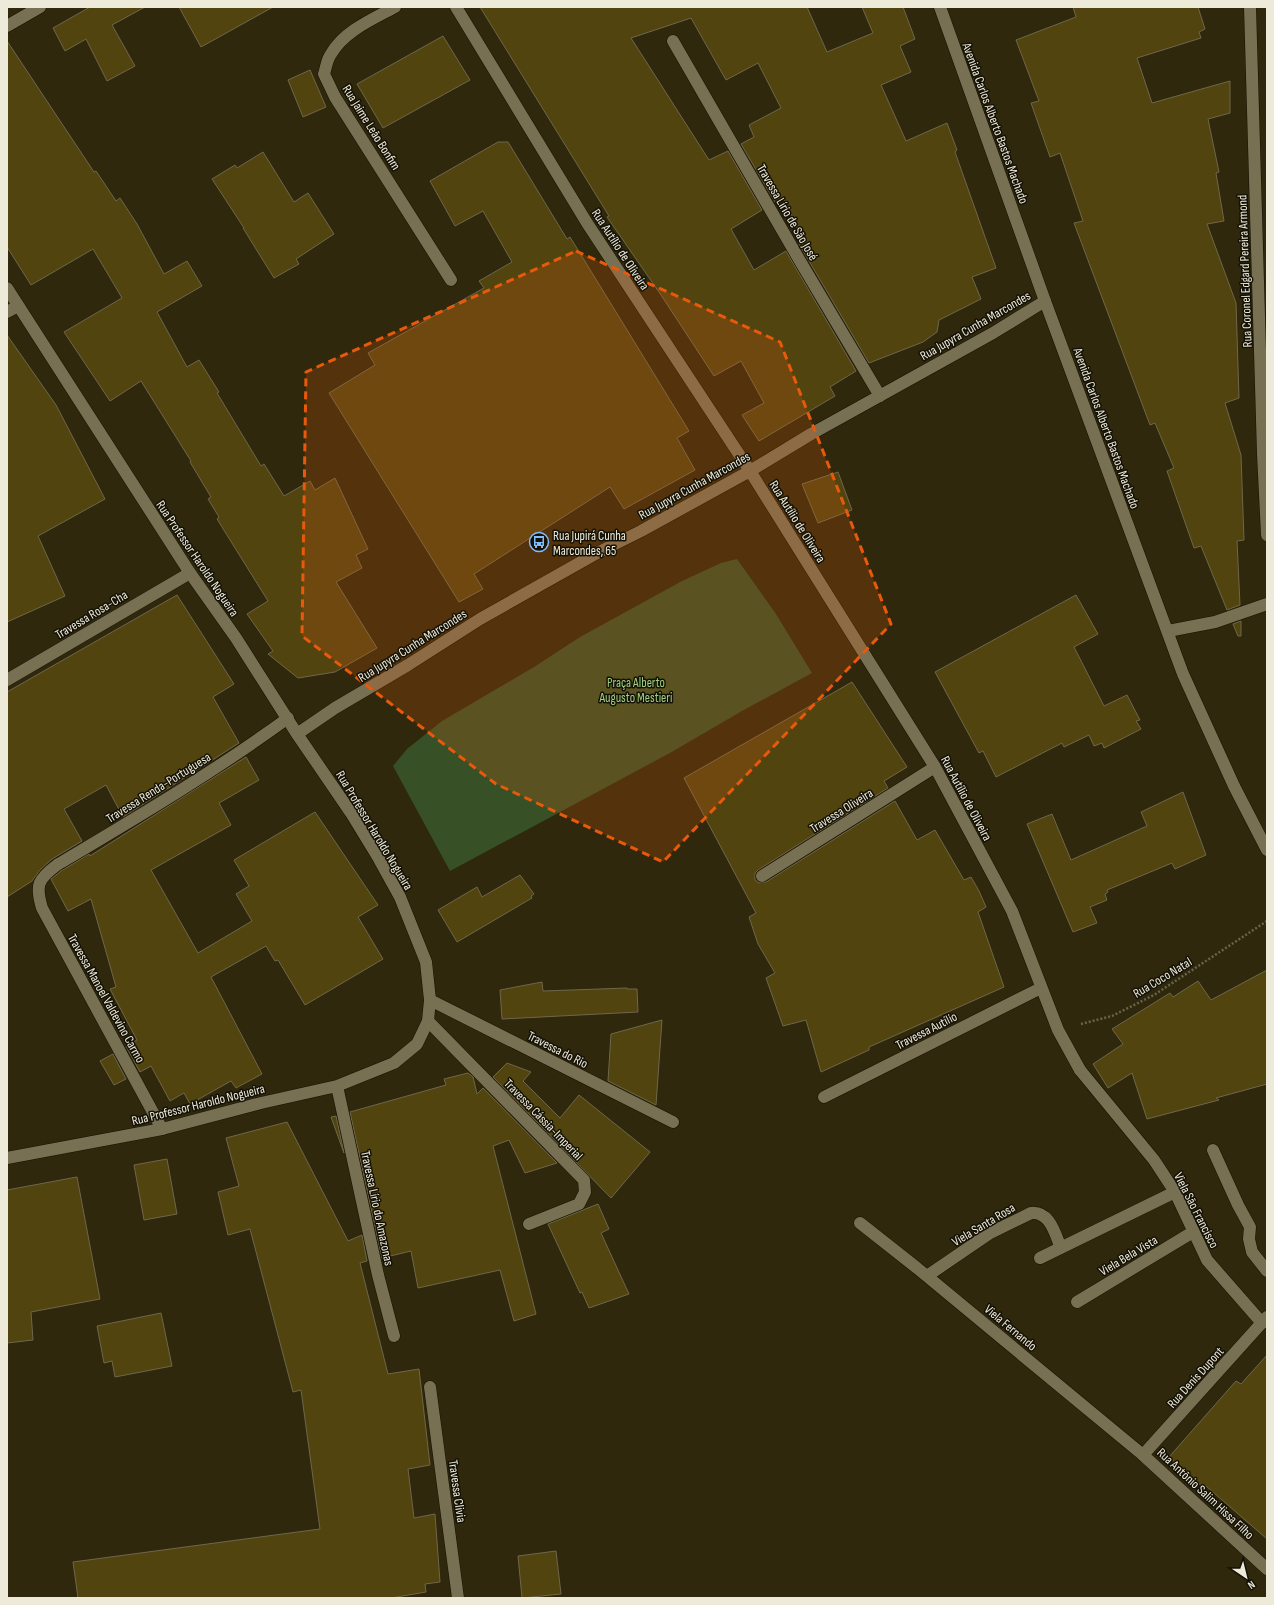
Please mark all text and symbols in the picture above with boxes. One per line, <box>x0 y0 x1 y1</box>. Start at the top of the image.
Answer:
street label: Avenida Carlos Alberto Bastos Machado <box>958 40 1032 206</box>
street label: Rua Jaime Leão Bonfim <box>339 82 404 173</box>
street label: Travessa Lírio de São José <box>753 161 821 264</box>
street label: Rua Coronel Edgard Pereira Armond <box>1234 194 1256 348</box>
street label: Rua Autílio de Oliveira <box>588 206 652 293</box>
street label: Rua Jupyra Cunha Marcondes <box>917 288 1034 364</box>
street label: Avenida Carlos Alberto Bastos Machado <box>1069 345 1143 511</box>
street label: Rua Jupyra Cunha Marcondes <box>636 448 753 523</box>
street label: Rua Autílio de Oliveira <box>766 478 829 566</box>
street label: Rua Professor Haroldo Nogueira <box>152 497 242 620</box>
place label: Rua Jupirá Cunha Marcondes, 65 <box>553 528 626 559</box>
bus stop icon: Rua Jupirá Cunha Marcondes, 65 <box>528 531 550 553</box>
street label: Travessa Rosa-Cha <box>52 587 131 643</box>
street label: Rua Jupyra Cunha Marcondes <box>355 606 470 686</box>
park label: Praça Alberto Augusto Mestieri <box>599 675 672 706</box>
street label: Travessa Renda-Portuguesa <box>103 749 214 827</box>
street label: Rua Autílio de Oliveira <box>937 753 995 844</box>
street label: Rua Professor Haroldo Nogueira <box>332 768 416 893</box>
street label: Travessa Oliveira <box>807 785 876 837</box>
street label: Travessa Manoel Valdevino Carmo <box>64 931 148 1066</box>
street label: Rua Coco Natal <box>1130 954 1195 1002</box>
street label: Travessa Autílio <box>893 1009 960 1053</box>
street label: Travessa do Rio <box>525 1028 591 1072</box>
street label: Travessa Cássia-Imperial <box>500 1076 586 1164</box>
street label: Rua Professor Haroldo Nogueira <box>130 1081 266 1129</box>
street label: Travessa Lírio do Amazonas <box>357 1149 397 1267</box>
street label: Viela São Francisco <box>1170 1170 1222 1251</box>
street label: Viela Santa Rosa <box>949 1200 1018 1250</box>
street label: Viela Bela Vista <box>1096 1232 1161 1280</box>
street label: Viela Fernando <box>981 1301 1040 1354</box>
street label: Rua Denis Dupont <box>1164 1344 1227 1412</box>
street label: Rua Antônio Salim Hissa Filho <box>1153 1445 1257 1543</box>
street label: Travessa Clivia <box>445 1459 469 1523</box>
north arrow <box>1226 1557 1266 1597</box>
text: N <box>1245 1578 1258 1592</box>

